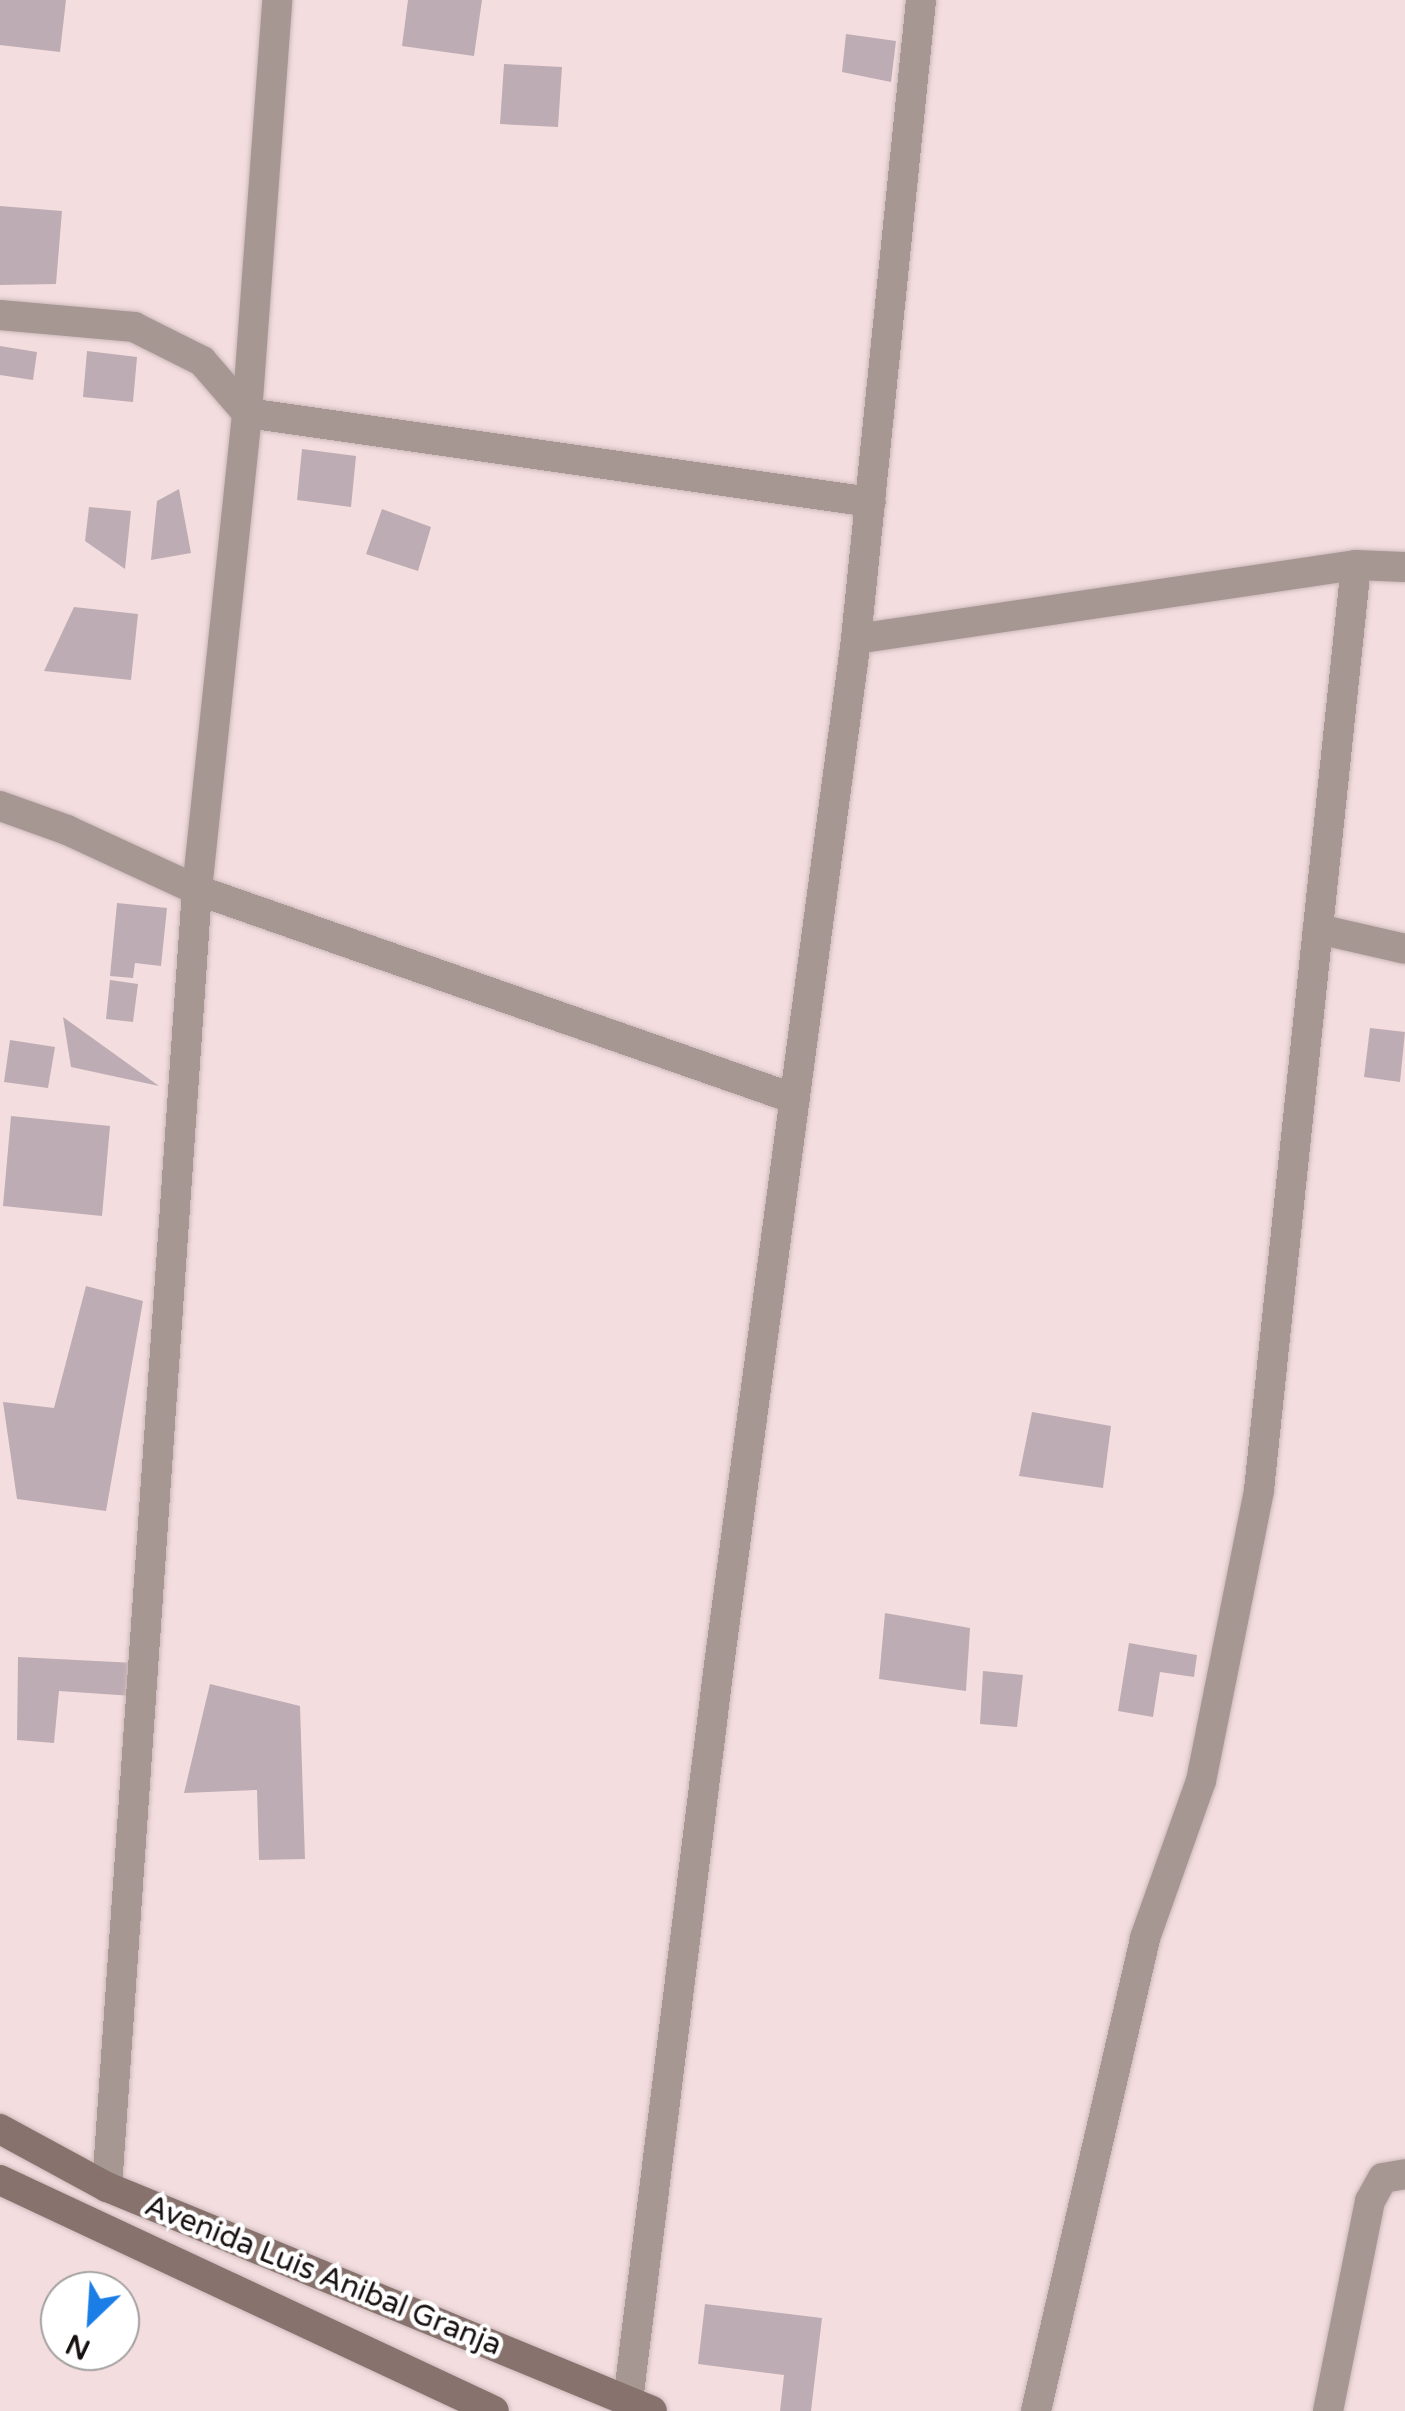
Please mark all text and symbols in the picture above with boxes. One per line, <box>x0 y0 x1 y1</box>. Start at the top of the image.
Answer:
street label: Avenida Luis Anibal Granja <box>139 2188 507 2364</box>
north arrow <box>40 2271 140 2371</box>
text: N <box>61 2326 96 2367</box>

